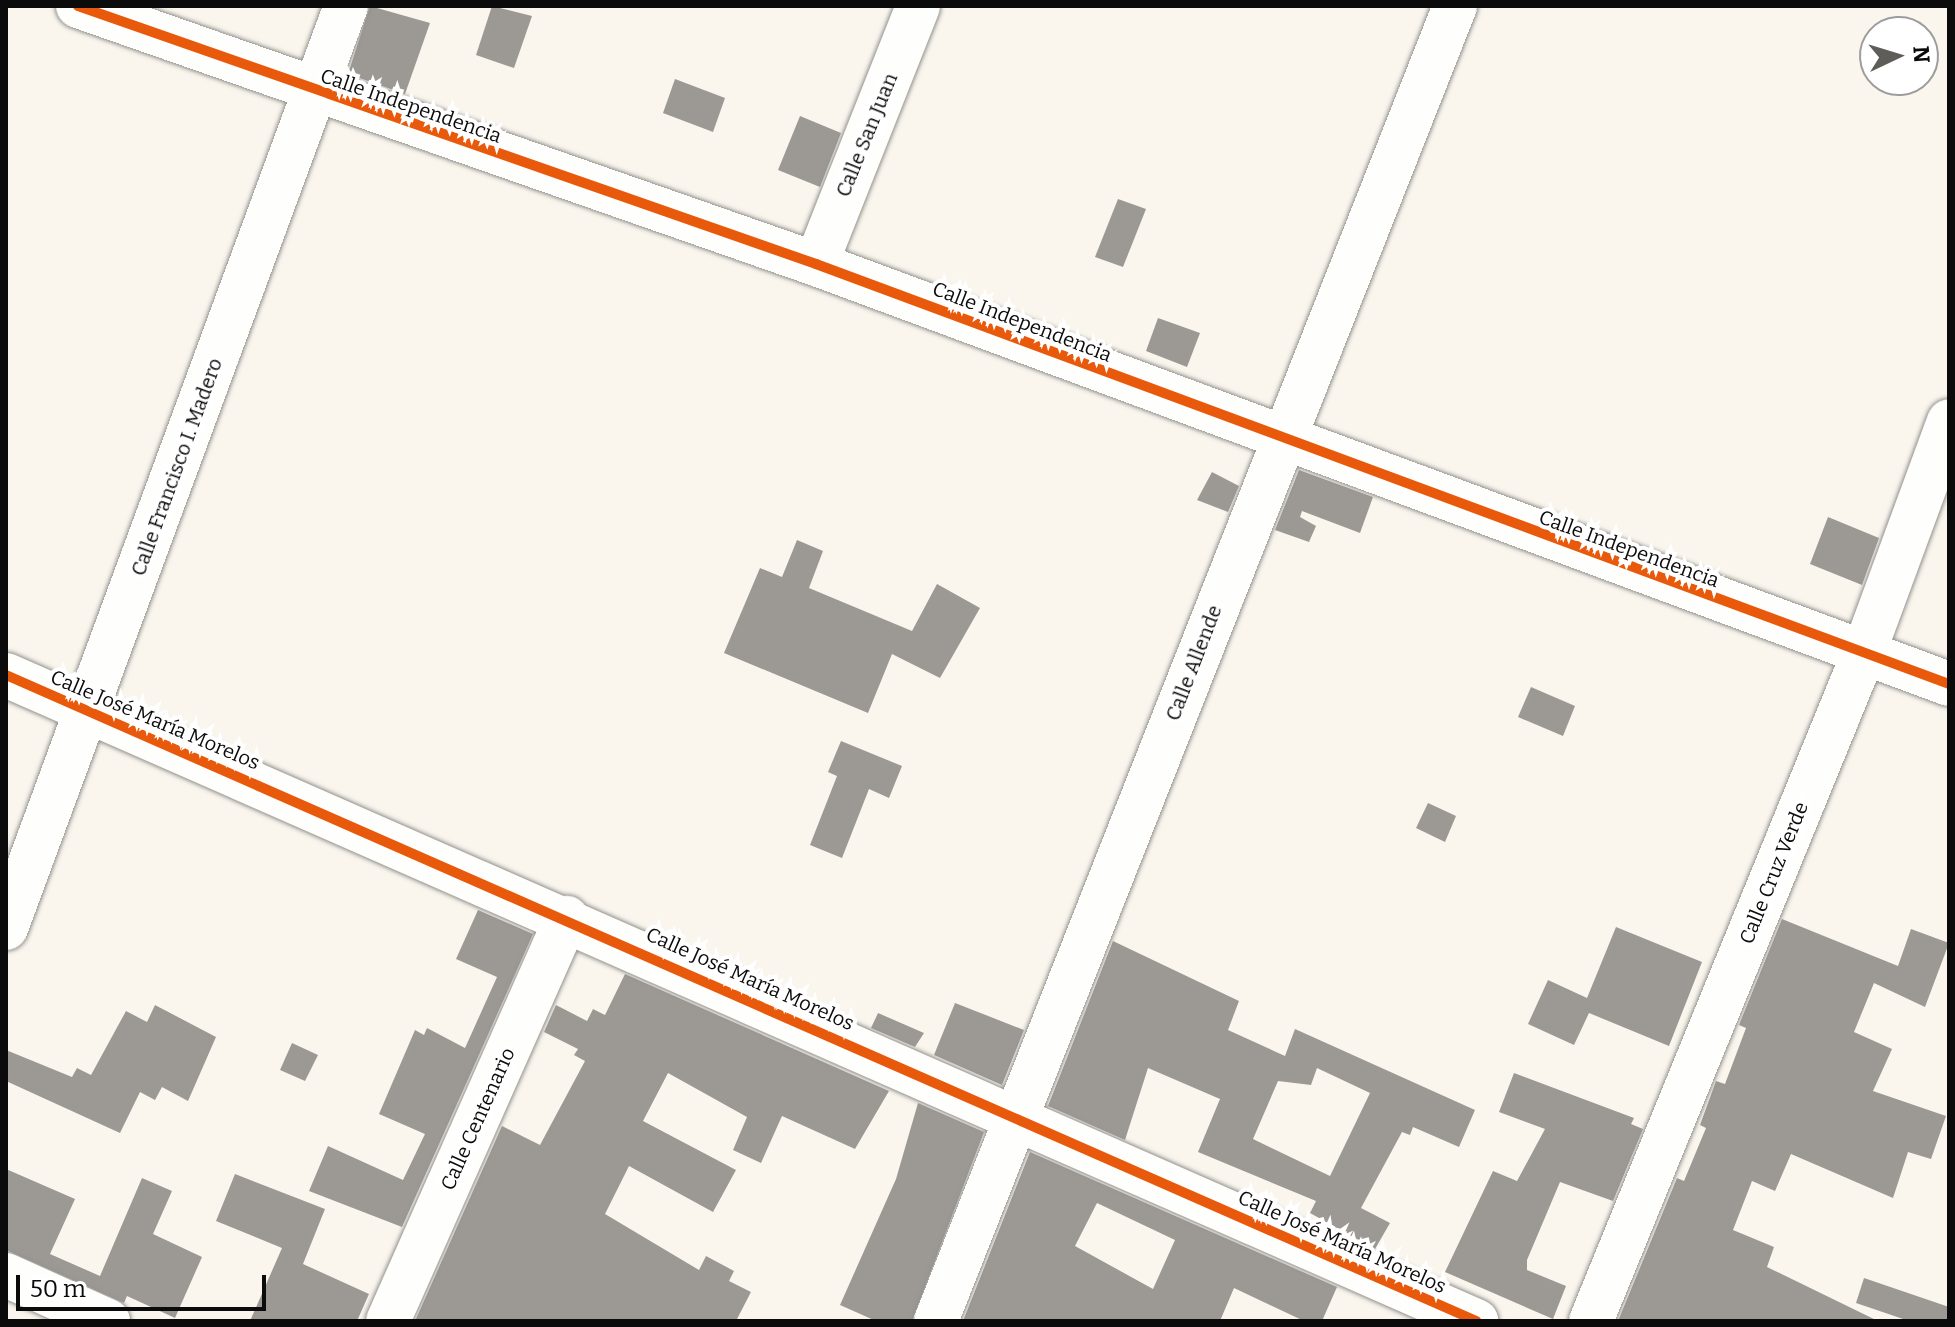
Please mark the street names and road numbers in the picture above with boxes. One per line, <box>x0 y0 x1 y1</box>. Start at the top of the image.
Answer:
street label: Calle Independencia <box>317 64 505 148</box>
street label: Calle San Juan <box>831 70 903 200</box>
street label: Calle Independencia <box>929 277 1115 367</box>
street label: Calle Francisco I. Madero <box>126 355 228 579</box>
street label: Calle Independencia <box>1536 505 1722 593</box>
street label: Calle Allende <box>1161 602 1227 724</box>
street label: Calle José María Morelos <box>47 665 263 775</box>
street label: Calle Cruz Verde <box>1735 798 1813 948</box>
street label: Calle José María Morelos <box>642 922 858 1036</box>
street label: Calle Centenario <box>436 1044 520 1194</box>
street label: Calle José María Morelos <box>1234 1185 1450 1299</box>

